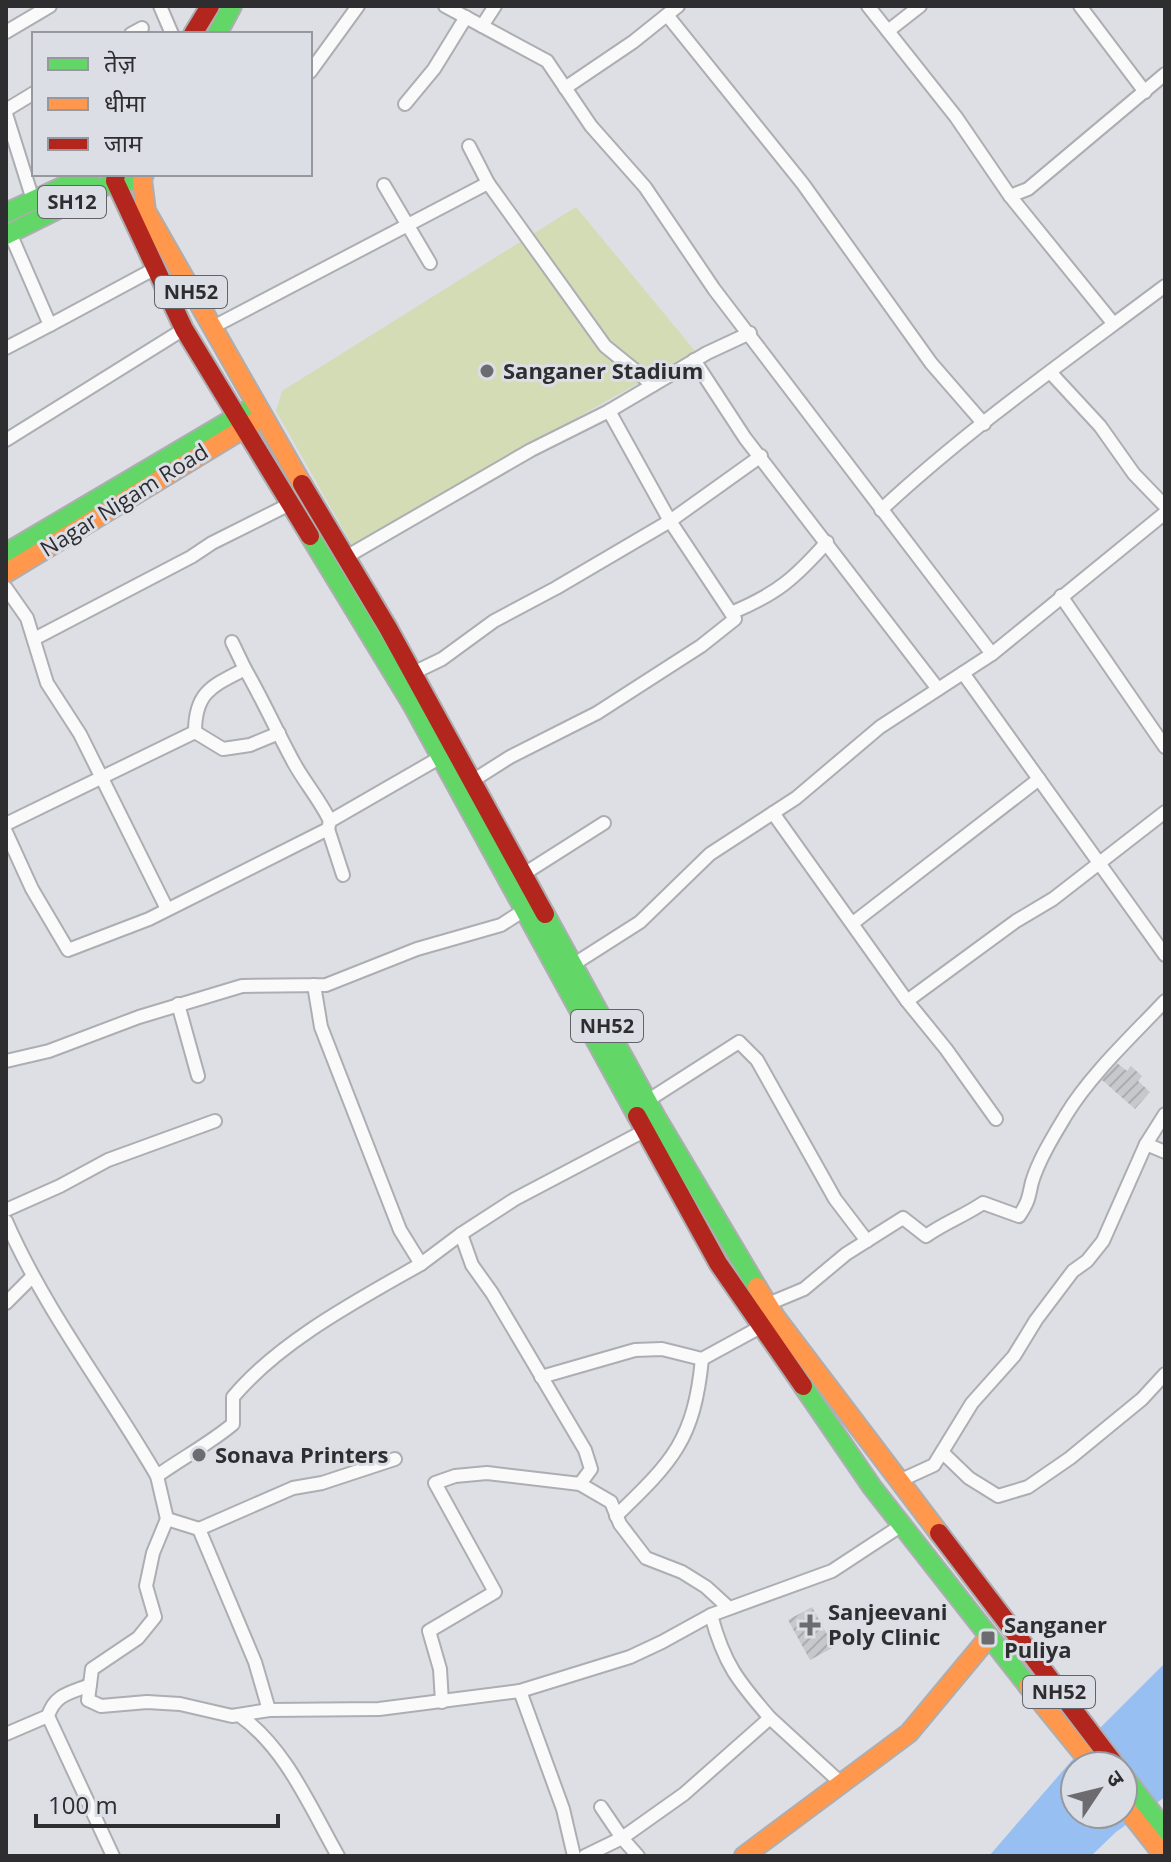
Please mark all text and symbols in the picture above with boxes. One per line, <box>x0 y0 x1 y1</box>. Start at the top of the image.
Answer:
legend <box>32 32 312 176</box>
text: तेज़ <box>104 46 137 79</box>
text: धीमा <box>104 86 146 119</box>
text: जाम <box>104 126 143 159</box>
road number: SH12 <box>38 186 106 218</box>
road number: NH52 <box>155 276 227 308</box>
place label: Sanganer Stadium <box>503 355 703 385</box>
marker: Sanganer Stadium <box>478 362 496 380</box>
street label: Nagar Nigam Road <box>34 435 213 563</box>
road number: NH52 <box>571 1010 643 1042</box>
place label: Sonava Printers <box>215 1439 389 1469</box>
marker: Sonava Printers <box>190 1446 208 1464</box>
place label: Sanjeevani Poly Clinic <box>828 1596 948 1651</box>
place label: Sanganer Puliya <box>1004 1609 1107 1664</box>
marker: Sanjeevani Poly Clinic <box>799 1614 821 1636</box>
marker: Sanganer Puliya <box>979 1629 997 1647</box>
road number: NH52 <box>1023 1676 1095 1708</box>
north arrow <box>1059 1750 1139 1830</box>
text: उ <box>1100 1764 1133 1793</box>
scale bar <box>36 1778 278 1828</box>
text: 100 m <box>48 1788 118 1821</box>

